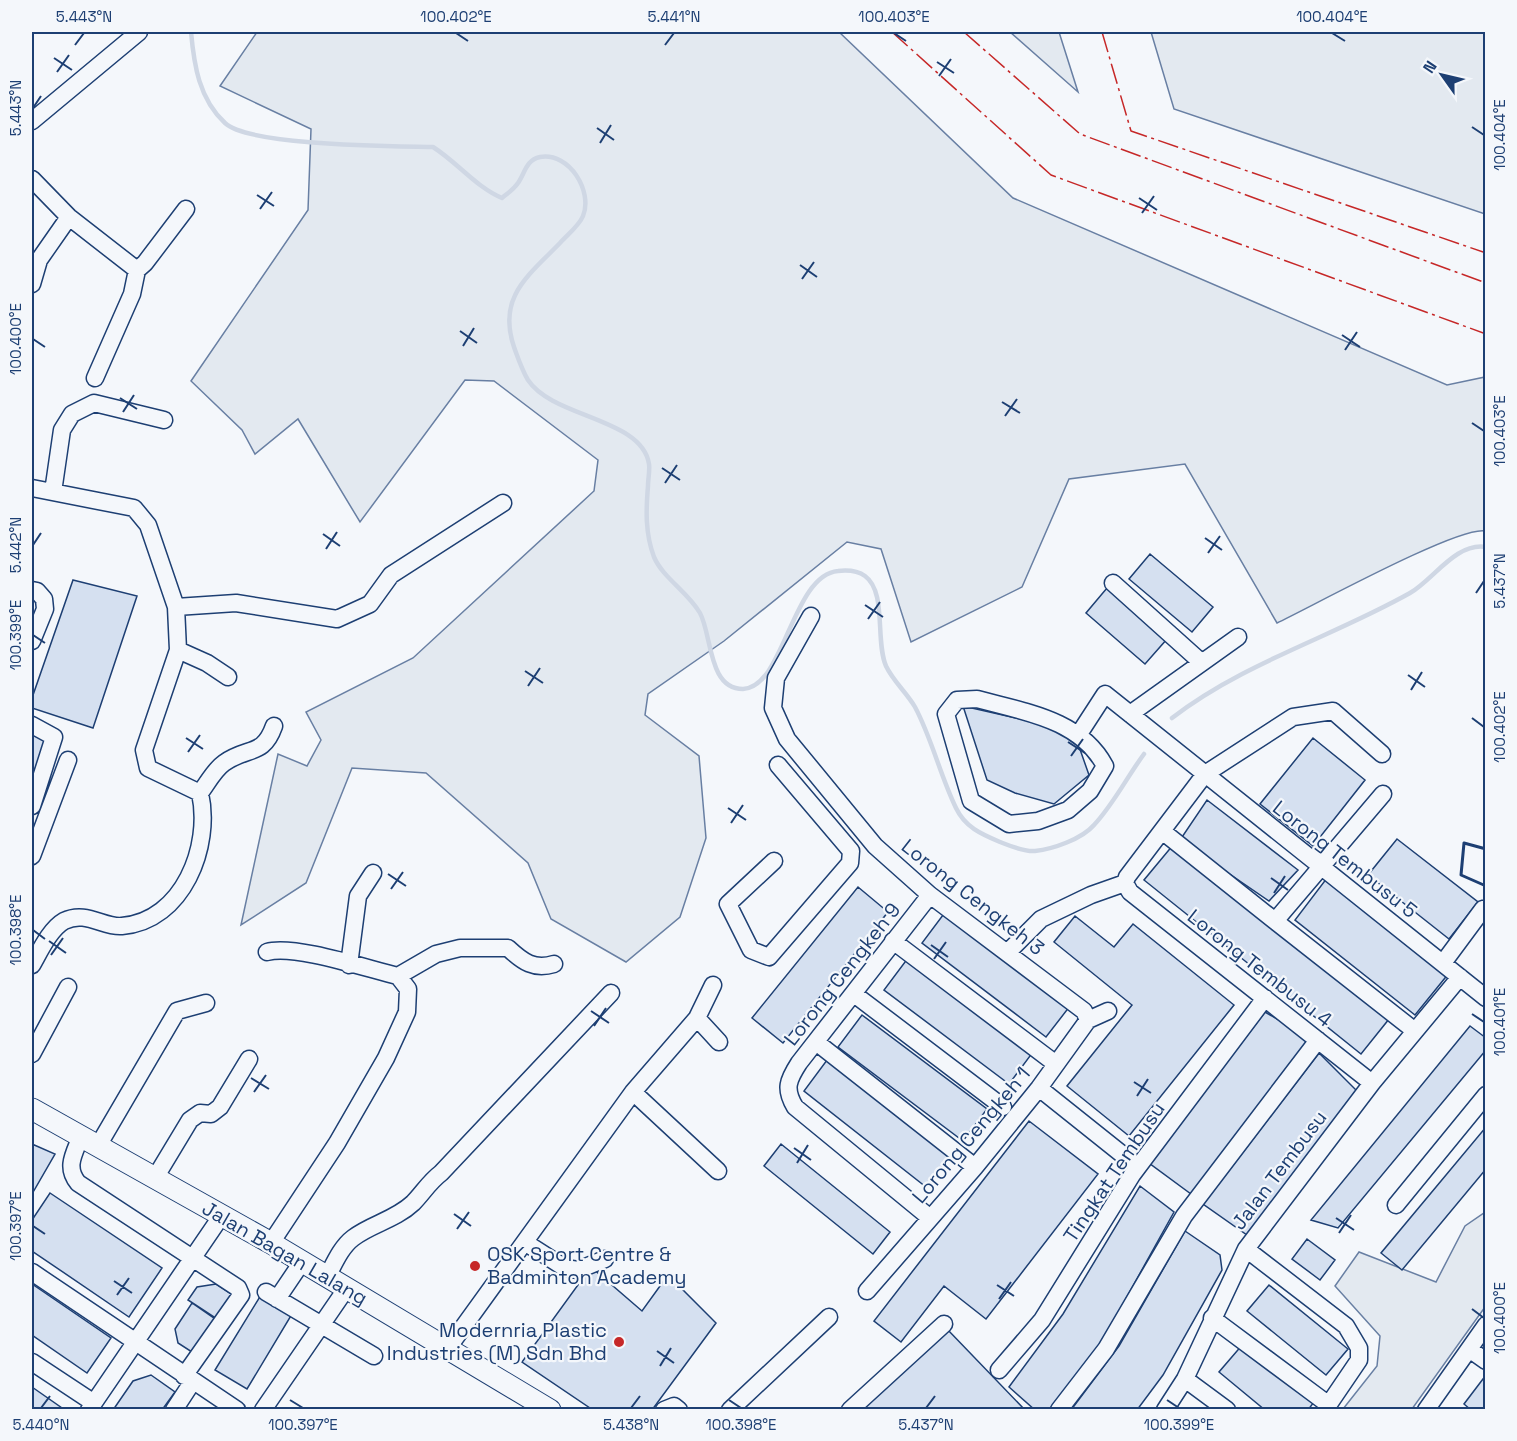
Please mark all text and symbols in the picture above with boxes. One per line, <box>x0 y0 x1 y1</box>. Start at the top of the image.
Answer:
text: 5.443°N <box>56 7 112 26</box>
text: 100.402°E <box>420 7 492 26</box>
text: 5.441°N <box>647 7 701 26</box>
text: 100.403°E <box>858 7 930 26</box>
text: 100.404°E <box>1296 7 1368 26</box>
north arrow <box>1412 45 1472 105</box>
text: N <box>1418 57 1442 77</box>
text: 5.443°N <box>6 80 25 136</box>
text: 100.404°E <box>1490 99 1509 171</box>
text: 100.400°E <box>6 303 25 375</box>
text: 100.403°E <box>1490 395 1509 467</box>
text: 5.442°N <box>6 517 25 573</box>
text: 5.437°N <box>1490 553 1509 609</box>
text: 100.399°E <box>6 600 25 670</box>
text: 100.402°E <box>1490 691 1509 763</box>
street label: Lorong Tembusu 5 <box>1268 794 1422 924</box>
street label: Lorong Cengkeh 3 <box>896 833 1050 961</box>
text: 100.398°E <box>6 895 25 965</box>
street label: Lorong Cengkeh 9 <box>778 897 906 1051</box>
street label: Lorong Tembusu 4 <box>1182 903 1338 1033</box>
text: 100.401°E <box>1490 988 1509 1056</box>
street label: Lorong Cengkeh 1 <box>906 1061 1036 1209</box>
street label: Tingkat Tembusu <box>1058 1097 1170 1247</box>
street label: Jalan Tembusu <box>1226 1105 1332 1235</box>
text: 100.397°E <box>6 1191 25 1261</box>
street label: Jalan Bagan Lalang <box>198 1195 372 1311</box>
place label: OSK Sport Centre & Badminton Academy <box>487 1241 687 1290</box>
marker: OSK Sport Centre & Badminton Academy <box>468 1259 482 1273</box>
text: 100.400°E <box>1490 1282 1509 1354</box>
place label: Modernria Plastic Industries (M) Sdn Bhd <box>387 1317 607 1366</box>
marker: Modernria Plastic Industries (M) Sdn Bhd <box>612 1335 626 1349</box>
text: 5.440°N <box>13 1415 69 1434</box>
text: 100.397°E <box>268 1415 338 1434</box>
text: 5.438°N <box>603 1415 659 1434</box>
text: 100.398°E <box>706 1415 776 1434</box>
text: 5.437°N <box>898 1415 954 1434</box>
text: 100.399°E <box>1144 1415 1214 1434</box>

